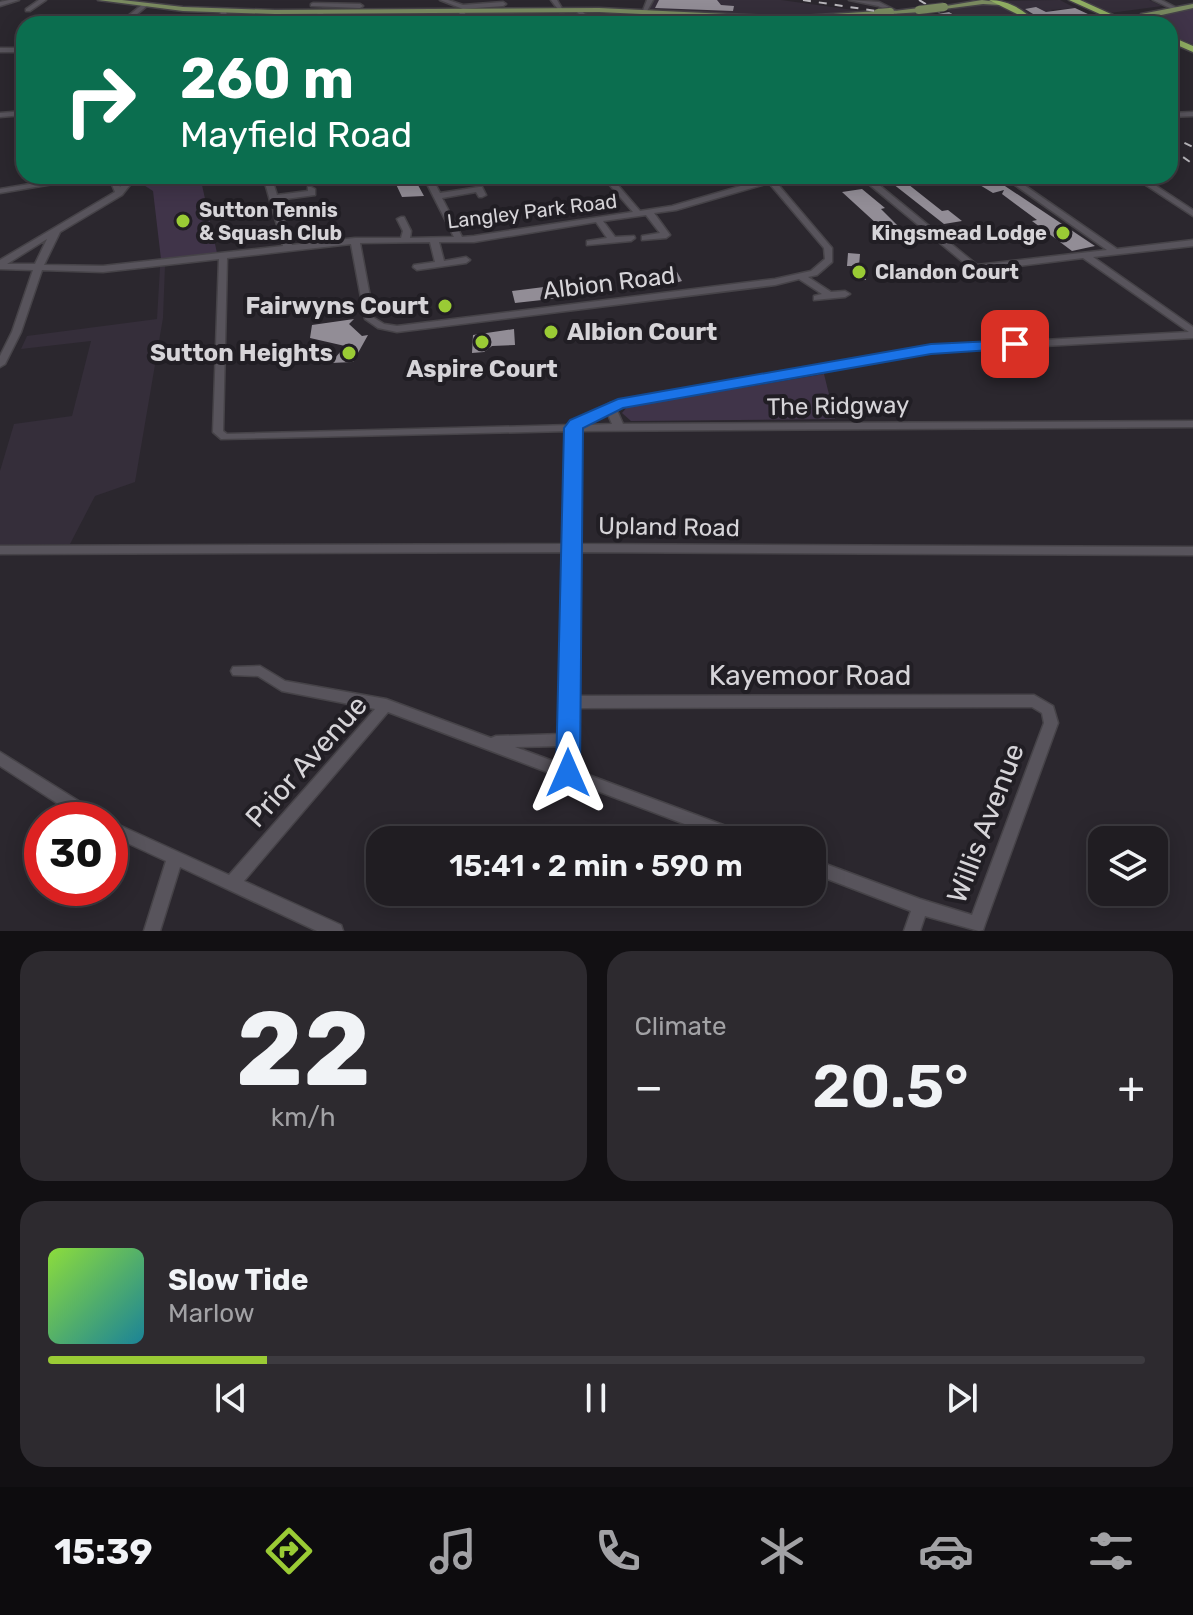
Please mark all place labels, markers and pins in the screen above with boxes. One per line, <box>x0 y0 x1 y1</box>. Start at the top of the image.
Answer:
place label: Sutton Tennis & Squash Club <box>199 198 342 245</box>
marker: Sutton Tennis & Squash Club <box>174 212 192 230</box>
place label: Kingsmead Lodge <box>871 221 1047 245</box>
marker: Kingsmead Lodge <box>1054 224 1072 242</box>
place label: Clandon Court <box>875 260 1019 284</box>
marker: Clandon Court <box>850 263 868 281</box>
place label: Fairwyns Court <box>245 292 429 320</box>
marker: Fairwyns Court <box>436 297 454 315</box>
pin <box>981 310 1049 378</box>
place label: Albion Court <box>567 318 717 346</box>
marker: Albion Court <box>542 323 560 341</box>
marker: Aspire Court <box>473 333 491 351</box>
place label: Sutton Heights <box>150 339 333 367</box>
marker: Sutton Heights <box>340 344 358 362</box>
place label: Aspire Court <box>406 355 558 383</box>

